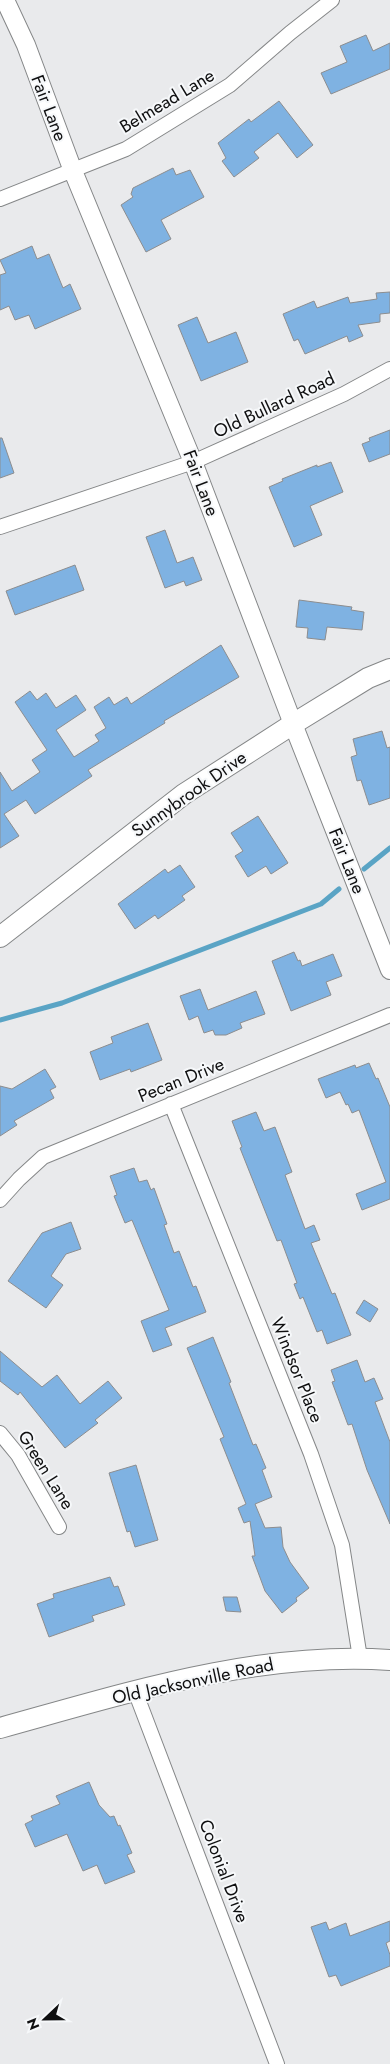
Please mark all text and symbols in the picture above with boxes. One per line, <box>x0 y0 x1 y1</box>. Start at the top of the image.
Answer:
street label: Belmead Lane <box>115 62 219 140</box>
street label: Fair Lane <box>25 71 73 145</box>
street label: Old Bullard Road <box>209 366 339 444</box>
street label: Fair Lane <box>177 446 225 520</box>
street label: Sunnybrook Drive <box>126 745 252 843</box>
street label: Fair Lane <box>322 824 372 898</box>
street label: Pecan Drive <box>134 1051 228 1109</box>
street label: Windsor Place <box>264 1313 330 1427</box>
street label: Green Lane <box>11 1425 81 1515</box>
street label: Old Jacksonville Road <box>110 1651 276 1711</box>
street label: Colonial Drive <box>192 1816 256 1926</box>
north arrow <box>20 1994 70 2044</box>
text: N <box>22 2015 44 2033</box>

